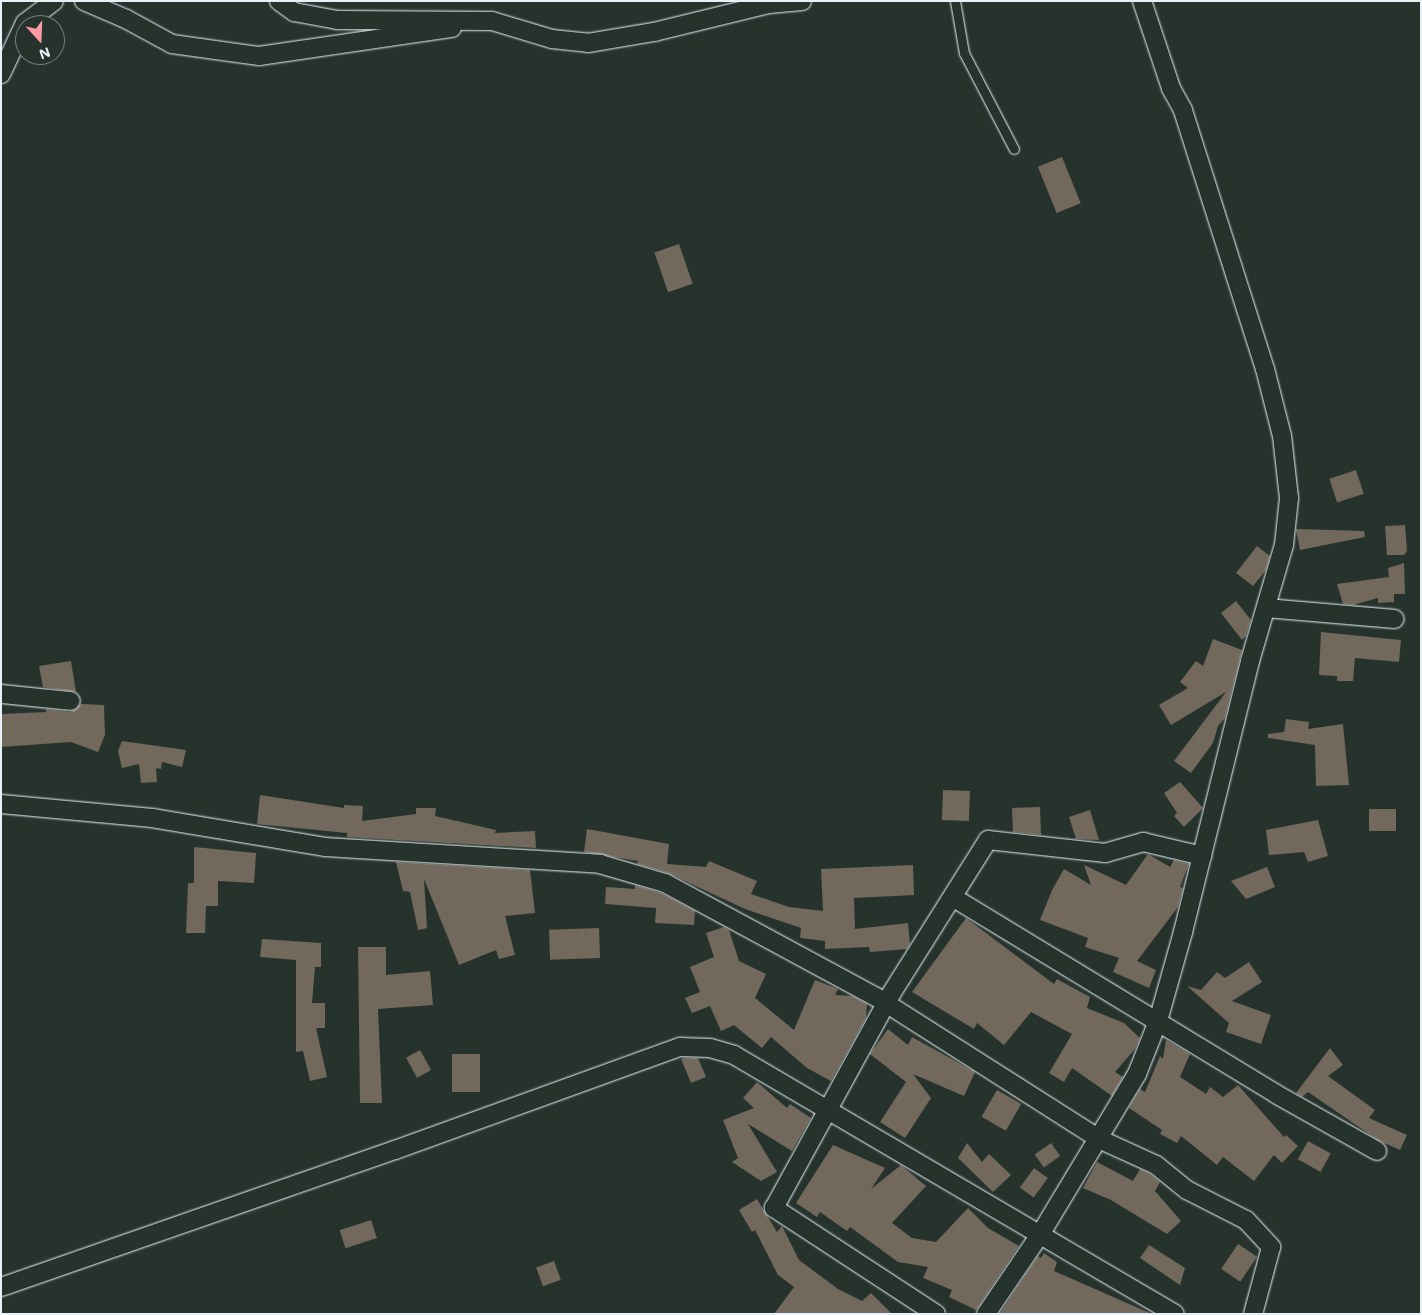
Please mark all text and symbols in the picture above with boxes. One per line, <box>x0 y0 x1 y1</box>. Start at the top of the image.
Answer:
north arrow <box>15 15 65 65</box>
text: N <box>37 43 53 64</box>

